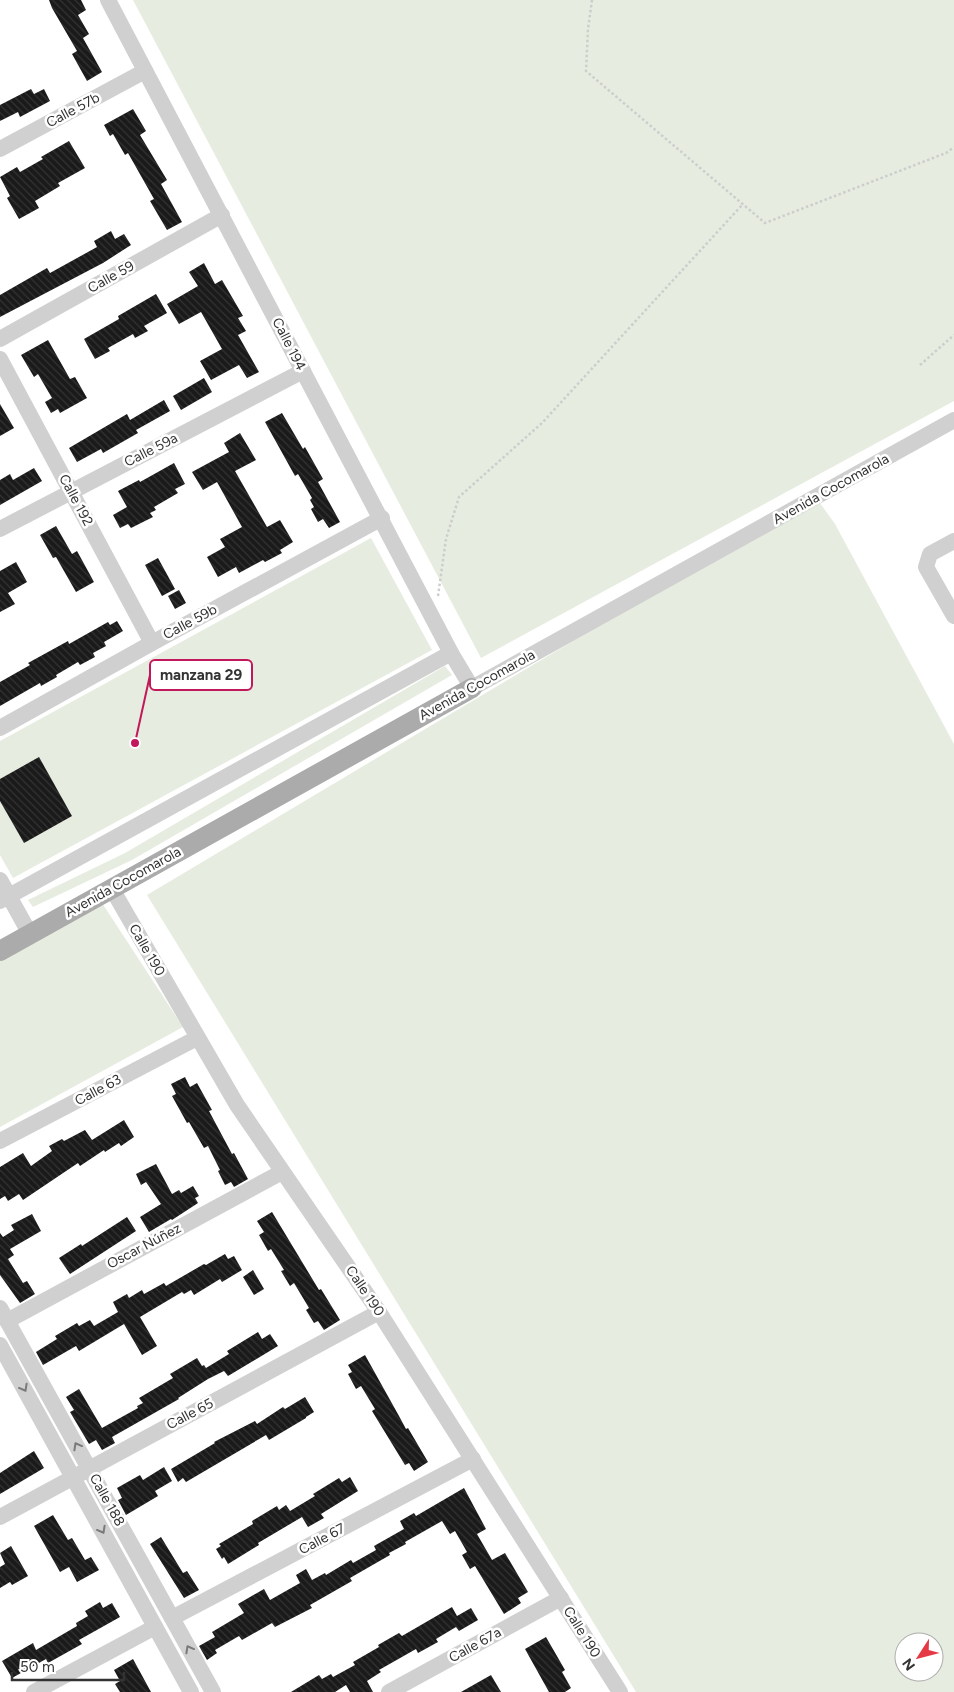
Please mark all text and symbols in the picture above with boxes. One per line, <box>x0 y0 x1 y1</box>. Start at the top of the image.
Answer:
street label: Calle 57b <box>43 89 103 131</box>
street label: Calle 59 <box>85 257 137 297</box>
street label: Calle 194 <box>269 315 310 373</box>
street label: Calle 59a <box>121 429 181 471</box>
street label: Avenida Cocomarola <box>770 450 892 528</box>
street label: Calle 192 <box>55 471 97 529</box>
street label: Calle 59b <box>160 601 220 643</box>
street label: Avenida Cocomarola <box>416 646 538 724</box>
callout: manzana 29 <box>150 660 252 690</box>
text: manzana 29 <box>160 666 242 684</box>
street label: Avenida Cocomarola <box>62 843 184 921</box>
street label: Calle 190 <box>125 921 169 979</box>
street label: Calle 63 <box>72 1071 124 1109</box>
street label: Oscar Núñez <box>104 1219 184 1273</box>
street label: Calle 190 <box>342 1263 388 1319</box>
one-way arrow <box>17 1383 27 1392</box>
street label: Calle 65 <box>164 1395 216 1433</box>
one-way arrow <box>73 1442 83 1451</box>
street label: Calle 188 <box>86 1471 128 1529</box>
street label: Calle 67 <box>296 1520 348 1558</box>
one-way arrow <box>96 1525 106 1534</box>
street label: Calle 190 <box>560 1603 604 1661</box>
street label: Calle 67a <box>446 1624 504 1666</box>
north arrow <box>894 1632 944 1682</box>
one-way arrow <box>186 1646 196 1655</box>
scale bar <box>12 1650 125 1682</box>
text: N <box>899 1655 919 1674</box>
text: 50 m <box>20 1658 55 1676</box>

